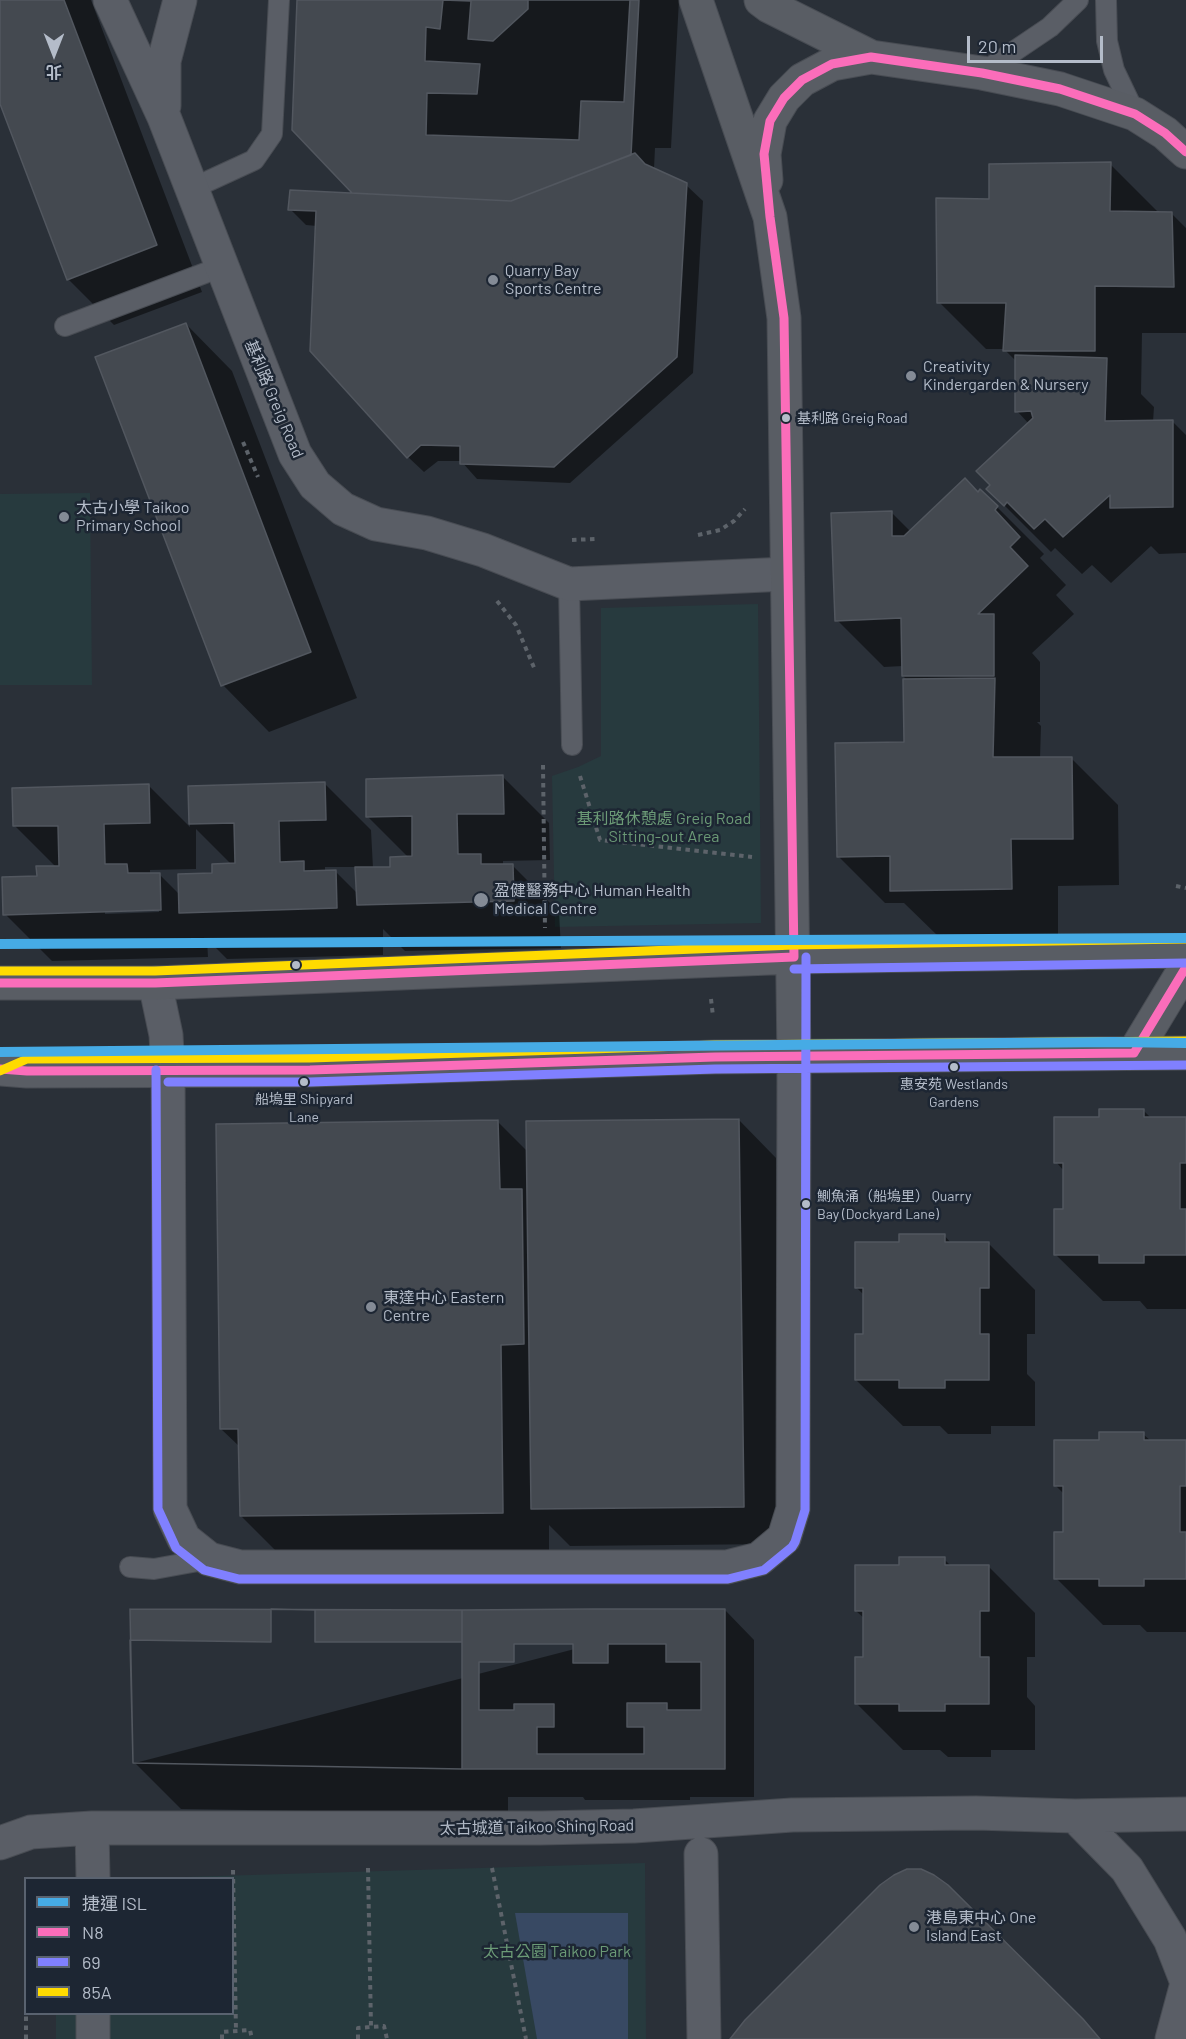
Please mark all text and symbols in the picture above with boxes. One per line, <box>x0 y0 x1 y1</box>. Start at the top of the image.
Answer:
north arrow <box>24 24 84 84</box>
scale bar <box>970 24 1106 62</box>
text: 20 m <box>978 35 1016 57</box>
text: 北 <box>46 63 62 82</box>
place label: Quarry Bay Sports Centre <box>505 261 601 299</box>
marker: Quarry Bay Sports Centre <box>486 273 500 287</box>
street label: 基利路 Greig Road <box>240 337 308 461</box>
place label: Creativity Kindergarden & Nursery <box>923 357 1089 395</box>
marker: Creativity Kindergarden & Nursery <box>904 369 918 383</box>
place label: 基利路 Greig Road <box>797 410 908 426</box>
marker: 基利路 Greig Road <box>780 412 792 424</box>
place label: 太古小學 Taikoo Primary School <box>76 498 189 536</box>
marker: 太古小學 Taikoo Primary School <box>57 510 71 524</box>
park label: 基利路休憩處 Greig Road Sitting-out Area <box>577 809 751 847</box>
place label: 盈健醫務中心 Human Health Medical Centre <box>494 881 691 919</box>
marker: 盈健醫務中心 Human Health Medical Centre <box>472 891 490 909</box>
unlabelled marker <box>290 959 302 971</box>
marker: 惠安苑 Westlands Gardens <box>948 1061 960 1073</box>
marker: 船塢里 Shipyard Lane <box>298 1076 310 1088</box>
place label: 惠安苑 Westlands Gardens <box>900 1076 1008 1108</box>
place label: 船塢里 Shipyard Lane <box>255 1091 353 1124</box>
place label: 鰂魚涌（船塢里） Quarry Bay (Dockyard Lane) <box>817 1188 972 1220</box>
marker: 鰂魚涌（船塢里） Quarry Bay (Dockyard Lane) <box>800 1198 812 1210</box>
place label: 東達中心 Eastern Centre <box>383 1288 504 1326</box>
marker: 東達中心 Eastern Centre <box>364 1300 378 1314</box>
street label: 太古城道 Taikoo Shing Road <box>440 1816 634 1838</box>
legend <box>24 1877 234 2015</box>
text: 捷運 ISL <box>82 1892 147 1914</box>
place label: 港島東中心 One Island East <box>926 1908 1036 1946</box>
marker: 港島東中心 One Island East <box>907 1920 921 1934</box>
text: N8 <box>82 1921 104 1943</box>
park label: 太古公園 Taikoo Park <box>483 1942 631 1962</box>
text: 69 <box>82 1951 101 1973</box>
text: 85A <box>82 1981 112 2003</box>

